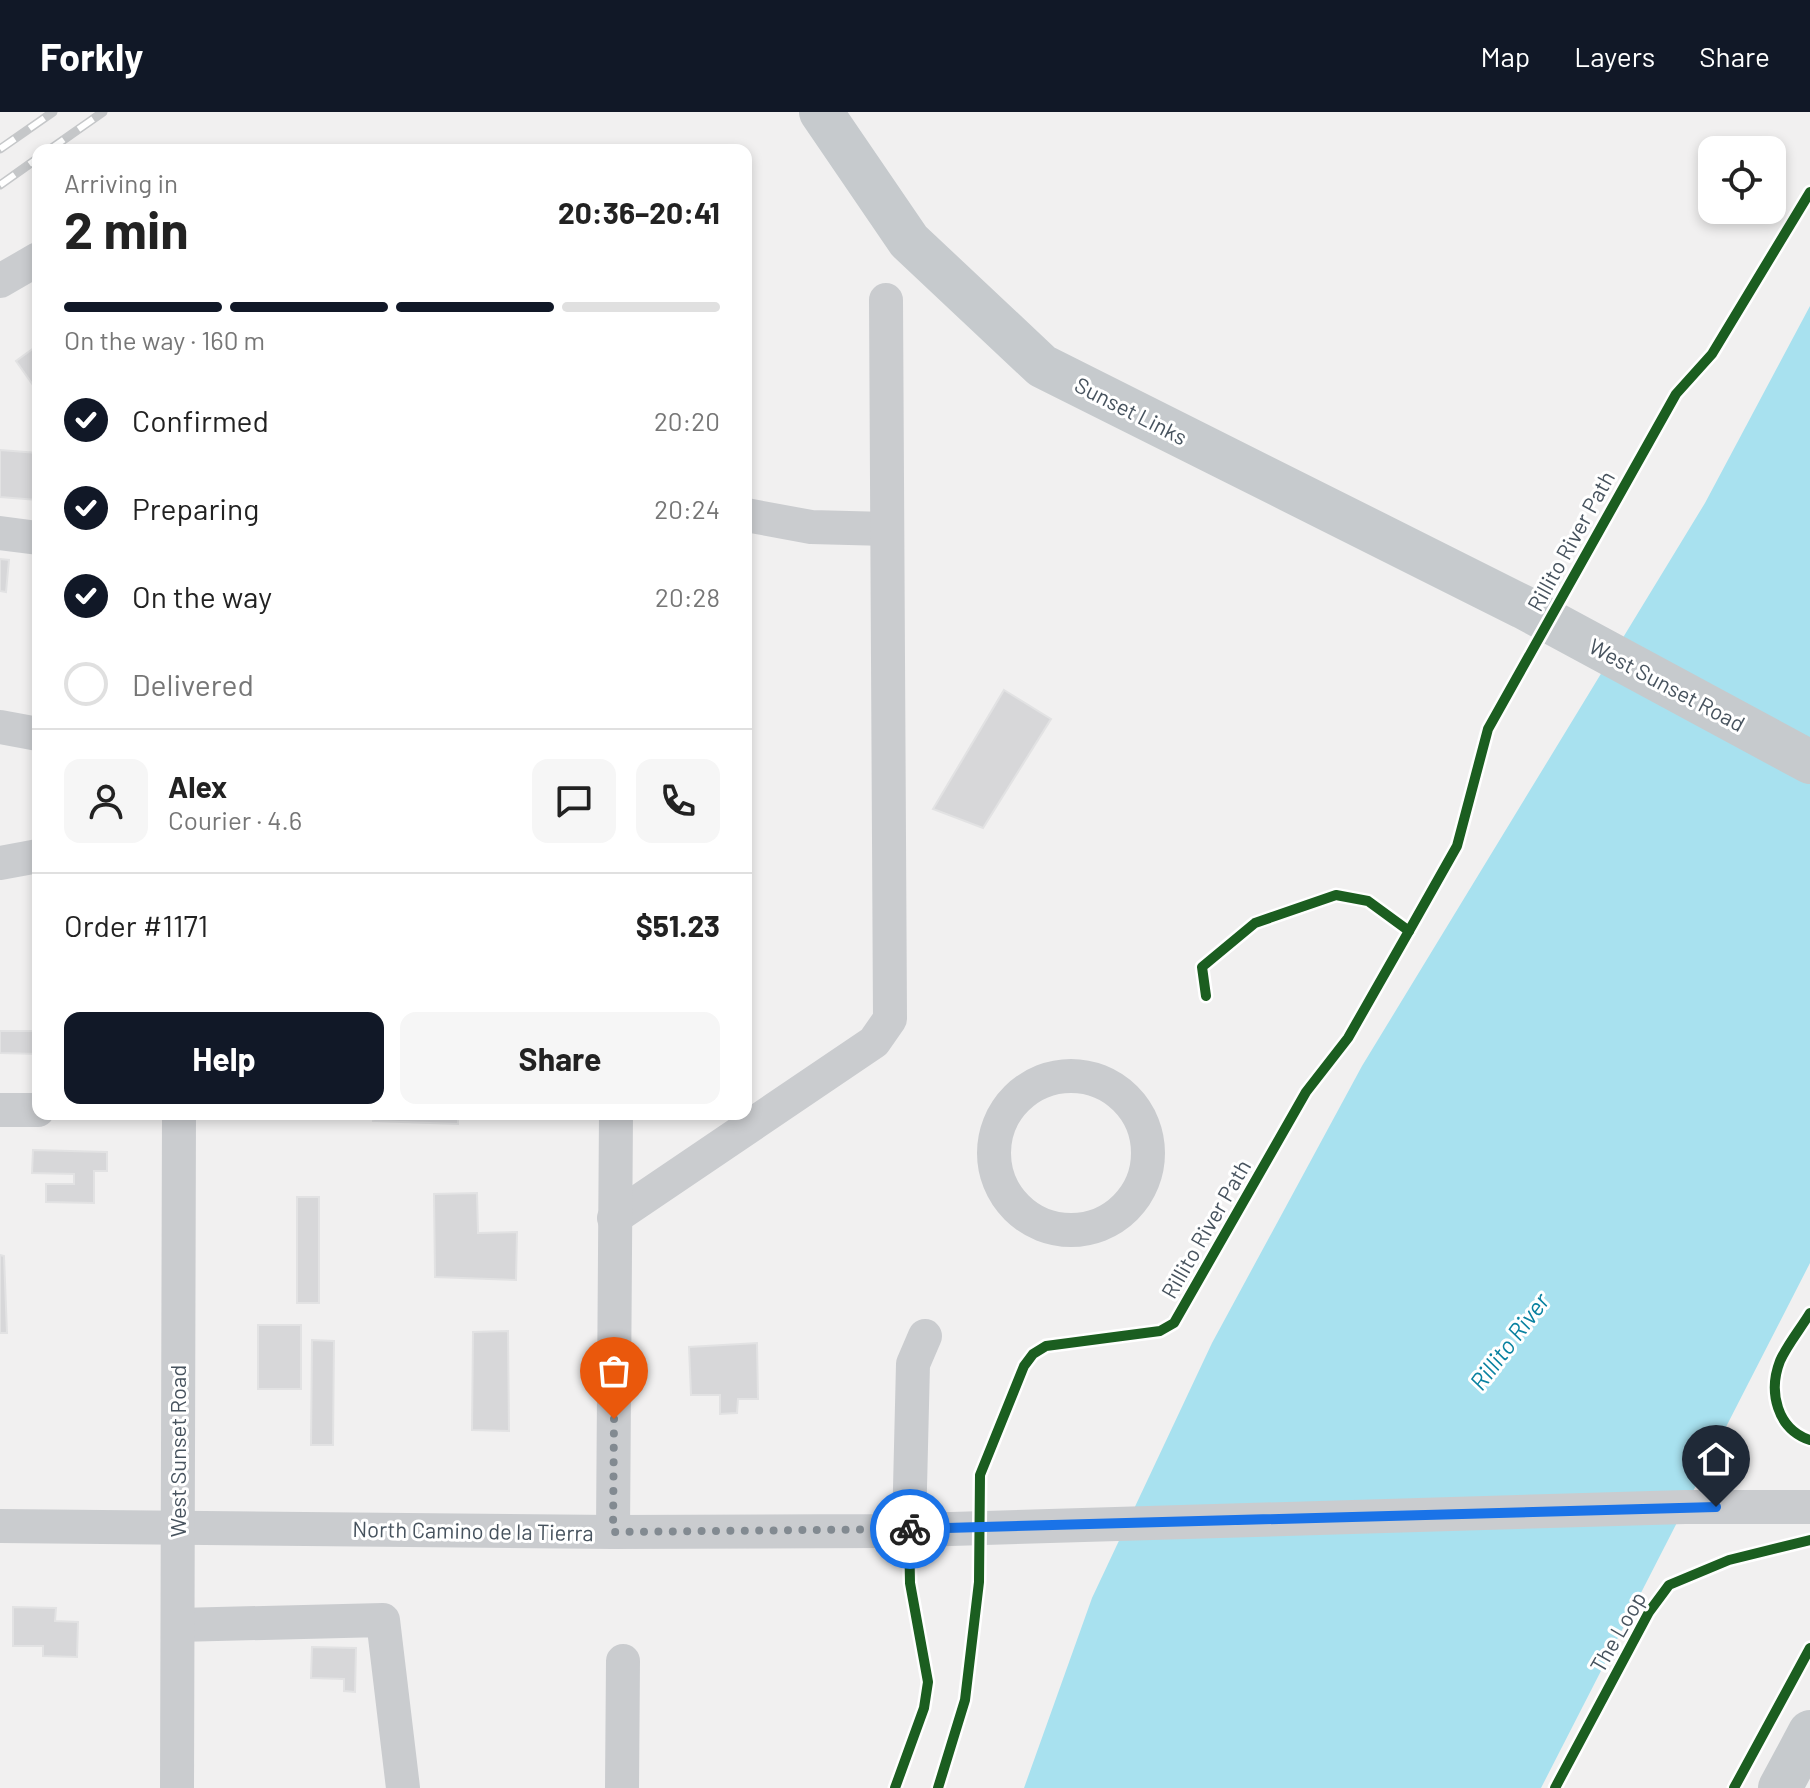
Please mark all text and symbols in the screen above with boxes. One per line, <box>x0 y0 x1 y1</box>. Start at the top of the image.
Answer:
text: Forkly <box>40 33 143 79</box>
text: Map <box>1480 39 1530 73</box>
text: Layers <box>1574 39 1655 73</box>
text: Share <box>1699 39 1770 73</box>
map controls <box>1698 136 1786 224</box>
button: locate <box>1698 136 1786 224</box>
text: Arriving in <box>64 167 178 198</box>
text: 20:36–20:41 <box>558 194 720 230</box>
text: 2 min <box>64 197 189 259</box>
text: On the way · 160 m <box>64 324 265 355</box>
street label: Sunset Links <box>1071 371 1192 450</box>
icon: check <box>64 398 108 442</box>
text: Confirmed <box>132 402 269 438</box>
text: 20:20 <box>654 405 720 436</box>
street label: Rillito River Path <box>1521 466 1619 615</box>
icon: check <box>64 486 108 530</box>
text: Preparing <box>132 490 259 526</box>
text: 20:24 <box>654 493 720 524</box>
icon: check <box>64 574 108 618</box>
text: On the way <box>132 578 272 614</box>
text: 20:28 <box>655 581 720 612</box>
street label: West Sunset Road <box>1585 632 1750 736</box>
text: Delivered <box>132 666 254 702</box>
button: person <box>64 759 148 843</box>
button: chat <box>532 759 616 843</box>
button: phone <box>636 759 720 843</box>
text: Alex <box>168 768 227 804</box>
text: Courier · 4.6 <box>168 804 302 835</box>
text: Order #1171 <box>64 907 208 943</box>
text: $51.23 <box>636 907 720 943</box>
button: Help <box>64 1012 384 1104</box>
button: Share <box>400 1012 720 1104</box>
street label: Rillito River Path <box>1155 1154 1255 1303</box>
water label: Rillito River <box>1463 1286 1556 1395</box>
pin <box>580 1337 648 1419</box>
icon: bag <box>592 1349 636 1393</box>
street label: West Sunset Road <box>164 1365 190 1537</box>
pin <box>1682 1425 1750 1507</box>
icon: home <box>1694 1437 1738 1481</box>
courier <box>870 1489 950 1569</box>
icon: bike <box>888 1507 932 1551</box>
street label: North Camino de la Tierra <box>352 1515 594 1545</box>
street label: The Loop <box>1584 1586 1651 1677</box>

